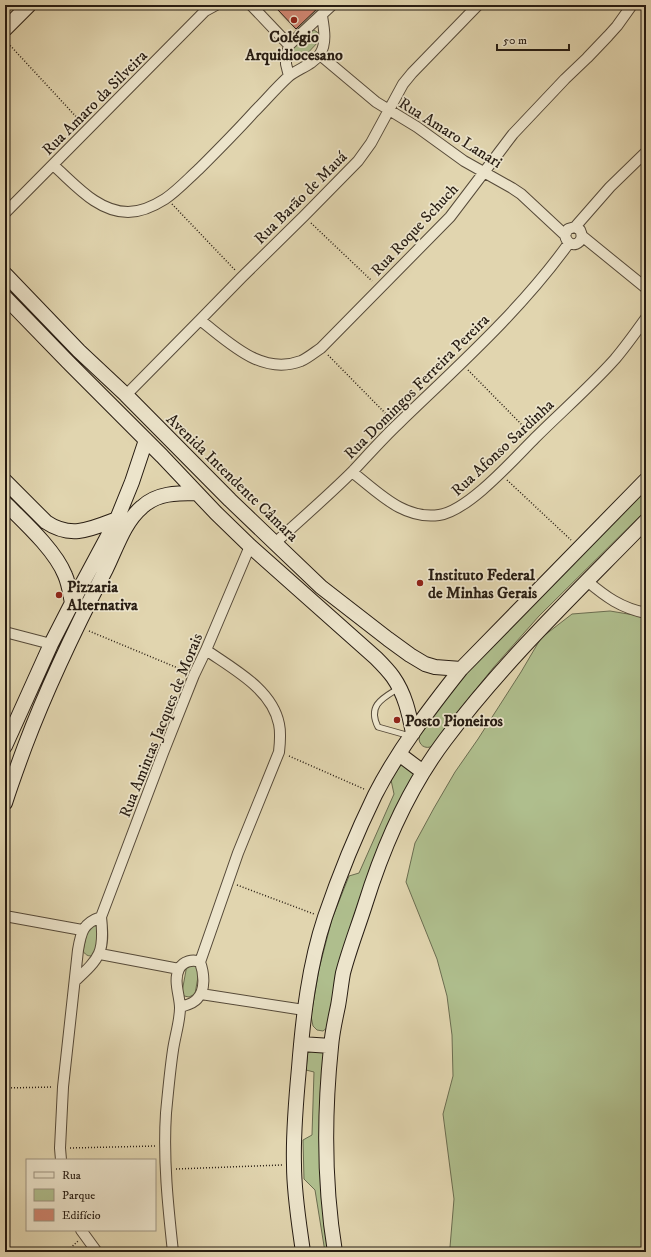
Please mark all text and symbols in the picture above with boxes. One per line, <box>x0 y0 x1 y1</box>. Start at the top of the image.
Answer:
marker: Colégio Arquidiocesano <box>289 15 299 25</box>
scale bar <box>497 26 569 52</box>
place label: Colégio Arquidiocesano <box>244 27 343 66</box>
text: 50 m <box>503 33 527 48</box>
street label: Rua Amaro da Silveira <box>38 46 152 160</box>
street label: Rua Amaro Lanari <box>395 93 506 173</box>
street label: Rua Barão de Mauá <box>250 147 352 248</box>
street label: Rua Roque Schuch <box>367 179 463 280</box>
street label: Rua Domingos Ferreira Pereira <box>340 310 494 463</box>
street label: Rua Afonso Sardinha <box>447 395 558 500</box>
street label: Avenida Intendente Câmara <box>162 409 303 546</box>
place label: Instituto Federal de Minhas Gerais <box>428 565 538 603</box>
place label: Pizzaria Alternativa <box>66 577 139 615</box>
marker: Instituto Federal de Minhas Gerais <box>415 578 425 588</box>
marker: Pizzaria Alternativa <box>54 590 64 600</box>
street label: Rua Amintas Jacques de Morais <box>115 630 207 820</box>
place label: Posto Pioneiros <box>405 711 503 731</box>
marker: Posto Pioneiros <box>392 715 402 725</box>
legend <box>26 1159 156 1231</box>
text: Rua <box>62 1168 82 1183</box>
text: Parque <box>62 1188 95 1203</box>
text: Edifício <box>62 1208 101 1223</box>

